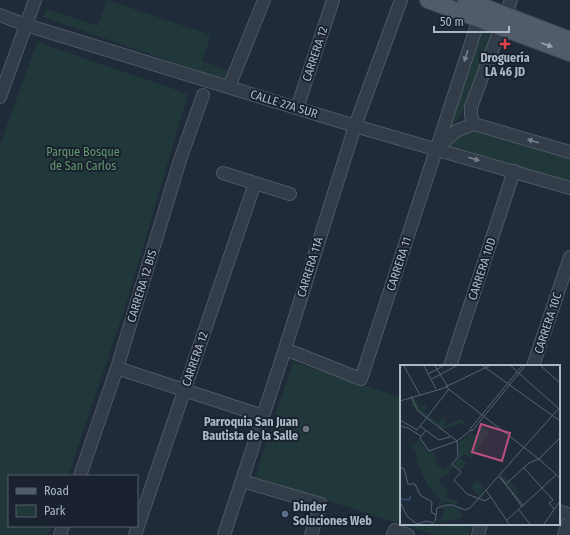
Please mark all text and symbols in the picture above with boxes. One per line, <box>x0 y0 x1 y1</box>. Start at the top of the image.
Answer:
scale bar <box>434 8 509 34</box>
text: 50 m <box>440 15 464 29</box>
street label: CARRERA 12 <box>300 25 330 83</box>
marker: Droguería LA 46 JD <box>500 39 510 49</box>
one-way arrow <box>541 42 553 48</box>
one-way arrow <box>463 51 469 63</box>
place label: Droguería LA 46 JD <box>480 51 530 79</box>
street label: CALLE 27A SUR <box>249 87 320 121</box>
one-way arrow <box>526 138 538 144</box>
park label: Parque Bosque de San Carlos <box>46 145 120 173</box>
one-way arrow <box>467 157 480 163</box>
street label: CARRERA 11A <box>294 235 326 299</box>
street label: CARRERA 11 <box>384 235 414 293</box>
street label: CARRERA 10D <box>465 236 499 302</box>
street label: CARRERA 12 BIS <box>124 248 160 324</box>
street label: CARRERA 10C <box>531 290 565 356</box>
street label: CARRERA 12 <box>179 330 211 388</box>
inset map <box>400 365 560 525</box>
place label: Parroquia San Juan Bautista de la Salle <box>203 415 298 443</box>
marker: Parroquia San Juan Bautista de la Salle <box>301 424 311 434</box>
legend <box>8 475 138 527</box>
text: Road <box>44 484 69 498</box>
place label: Dinder Soluciones Web <box>293 500 372 528</box>
text: Park <box>44 504 66 518</box>
marker: Dinder Soluciones Web <box>280 509 290 519</box>

